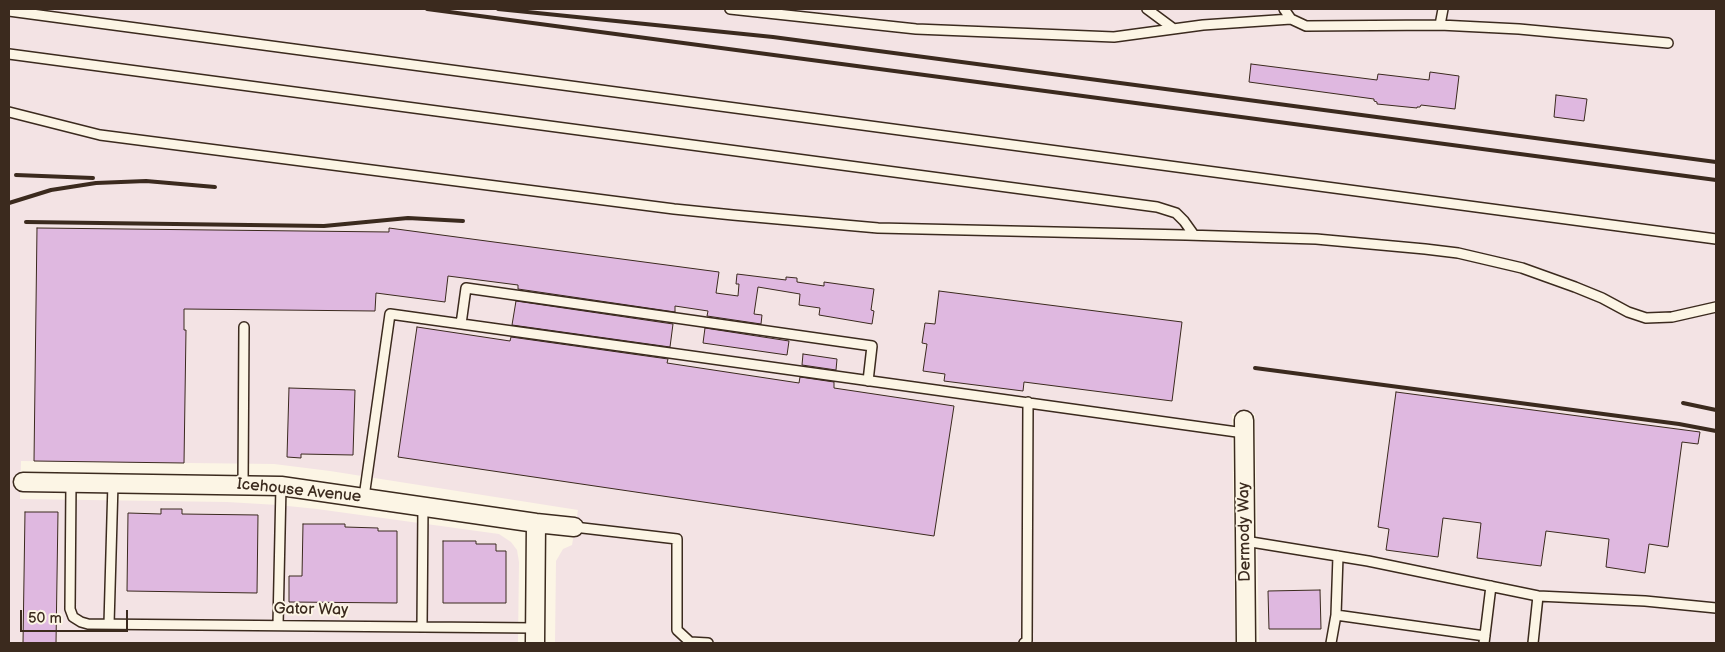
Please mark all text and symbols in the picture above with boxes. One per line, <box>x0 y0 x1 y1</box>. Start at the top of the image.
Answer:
street label: Icehouse Avenue <box>236 475 362 507</box>
street label: Dermody Way <box>1235 482 1255 582</box>
scale bar <box>22 600 130 632</box>
street label: Gator Way <box>274 600 348 620</box>
text: 50 m <box>28 609 62 628</box>

